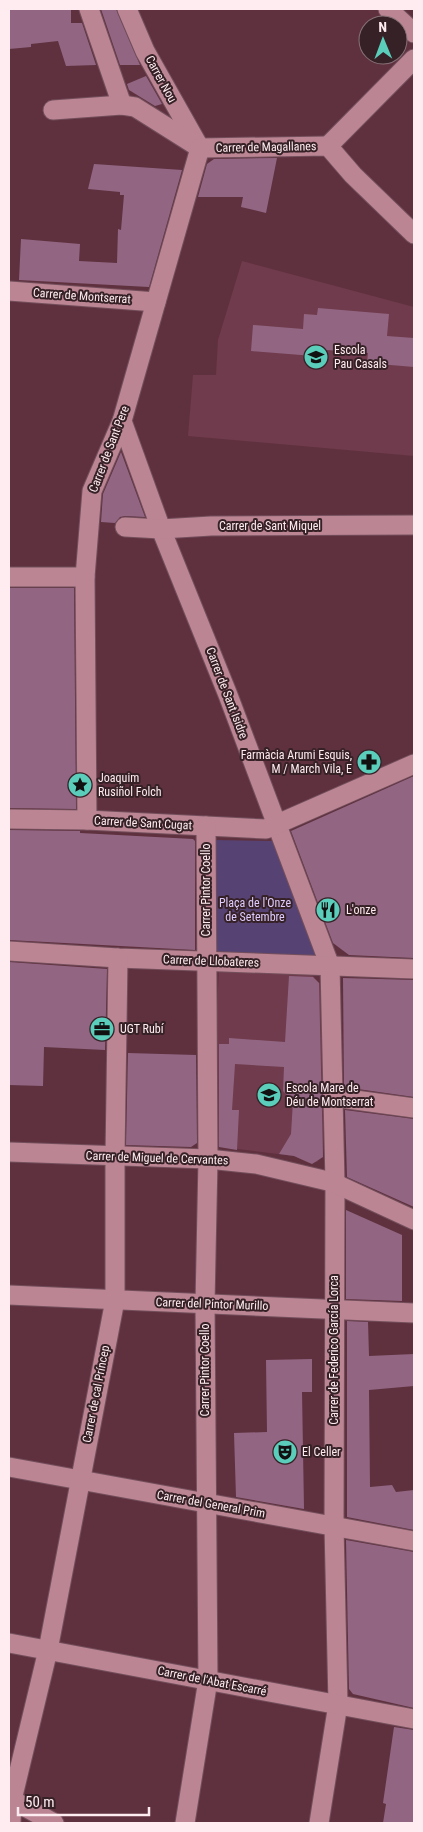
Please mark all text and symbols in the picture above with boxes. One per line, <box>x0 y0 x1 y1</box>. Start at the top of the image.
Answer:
north arrow <box>358 15 408 65</box>
text: N <box>378 19 387 35</box>
street label: Carrer Nou <box>143 53 180 105</box>
street label: Carrer de Magallanes <box>216 139 316 155</box>
street label: Carrer de Montserrat <box>33 286 132 306</box>
place label: Escola Pau Casals <box>334 343 387 371</box>
school or university icon: Escola Pau Casals <box>303 344 329 370</box>
street label: Carrer de Sant Pere <box>86 403 132 494</box>
street label: Carrer de Sant Miquel <box>219 519 321 533</box>
street label: Carrer de Sant Isidre <box>203 645 251 741</box>
place label: Farmàcia Arumi Esquis, M / March Vila, E <box>241 748 352 776</box>
pharmacy icon: Farmàcia Arumi Esquis, M / March Vila, E <box>356 749 382 775</box>
place label: Joaquim Rusiñol Folch <box>98 771 162 799</box>
place icon: Joaquim Rusiñol Folch <box>67 772 93 798</box>
street label: Carrer de Sant Cugat <box>94 813 193 833</box>
street label: Carrer Pintor Coello <box>199 844 213 936</box>
park label: Plaça de l'Onze de Setembre <box>219 896 291 924</box>
restaurant icon: L'onze <box>315 897 341 923</box>
place label: L'onze <box>346 903 376 917</box>
street label: Carrer de Llobateres <box>163 952 259 970</box>
office icon: UGT Rubí <box>89 1016 115 1042</box>
place label: UGT Rubí <box>120 1022 165 1036</box>
place label: Escola Mare de Déu de Montserrat <box>286 1081 374 1109</box>
school or university icon: Escola Mare de Déu de Montserrat <box>256 1082 282 1108</box>
street label: Carrer de Miguel de Cervantes <box>86 1149 228 1167</box>
street label: Carrer de Federico García Lorca <box>327 1275 341 1425</box>
street label: Carrer del Pintor Murillo <box>155 1295 269 1313</box>
street label: Carrer Pintor Coello <box>198 1324 212 1416</box>
street label: Carrer de cal Príncep <box>80 1344 112 1444</box>
theatre icon: El Celler <box>272 1439 298 1465</box>
place label: El Celler <box>302 1445 341 1459</box>
street label: Carrer del General Prim <box>156 1488 266 1520</box>
street label: Carrer de l'Abat Escarré <box>156 1664 268 1699</box>
scale bar <box>18 1784 149 1816</box>
text: 50 m <box>25 1793 55 1811</box>

